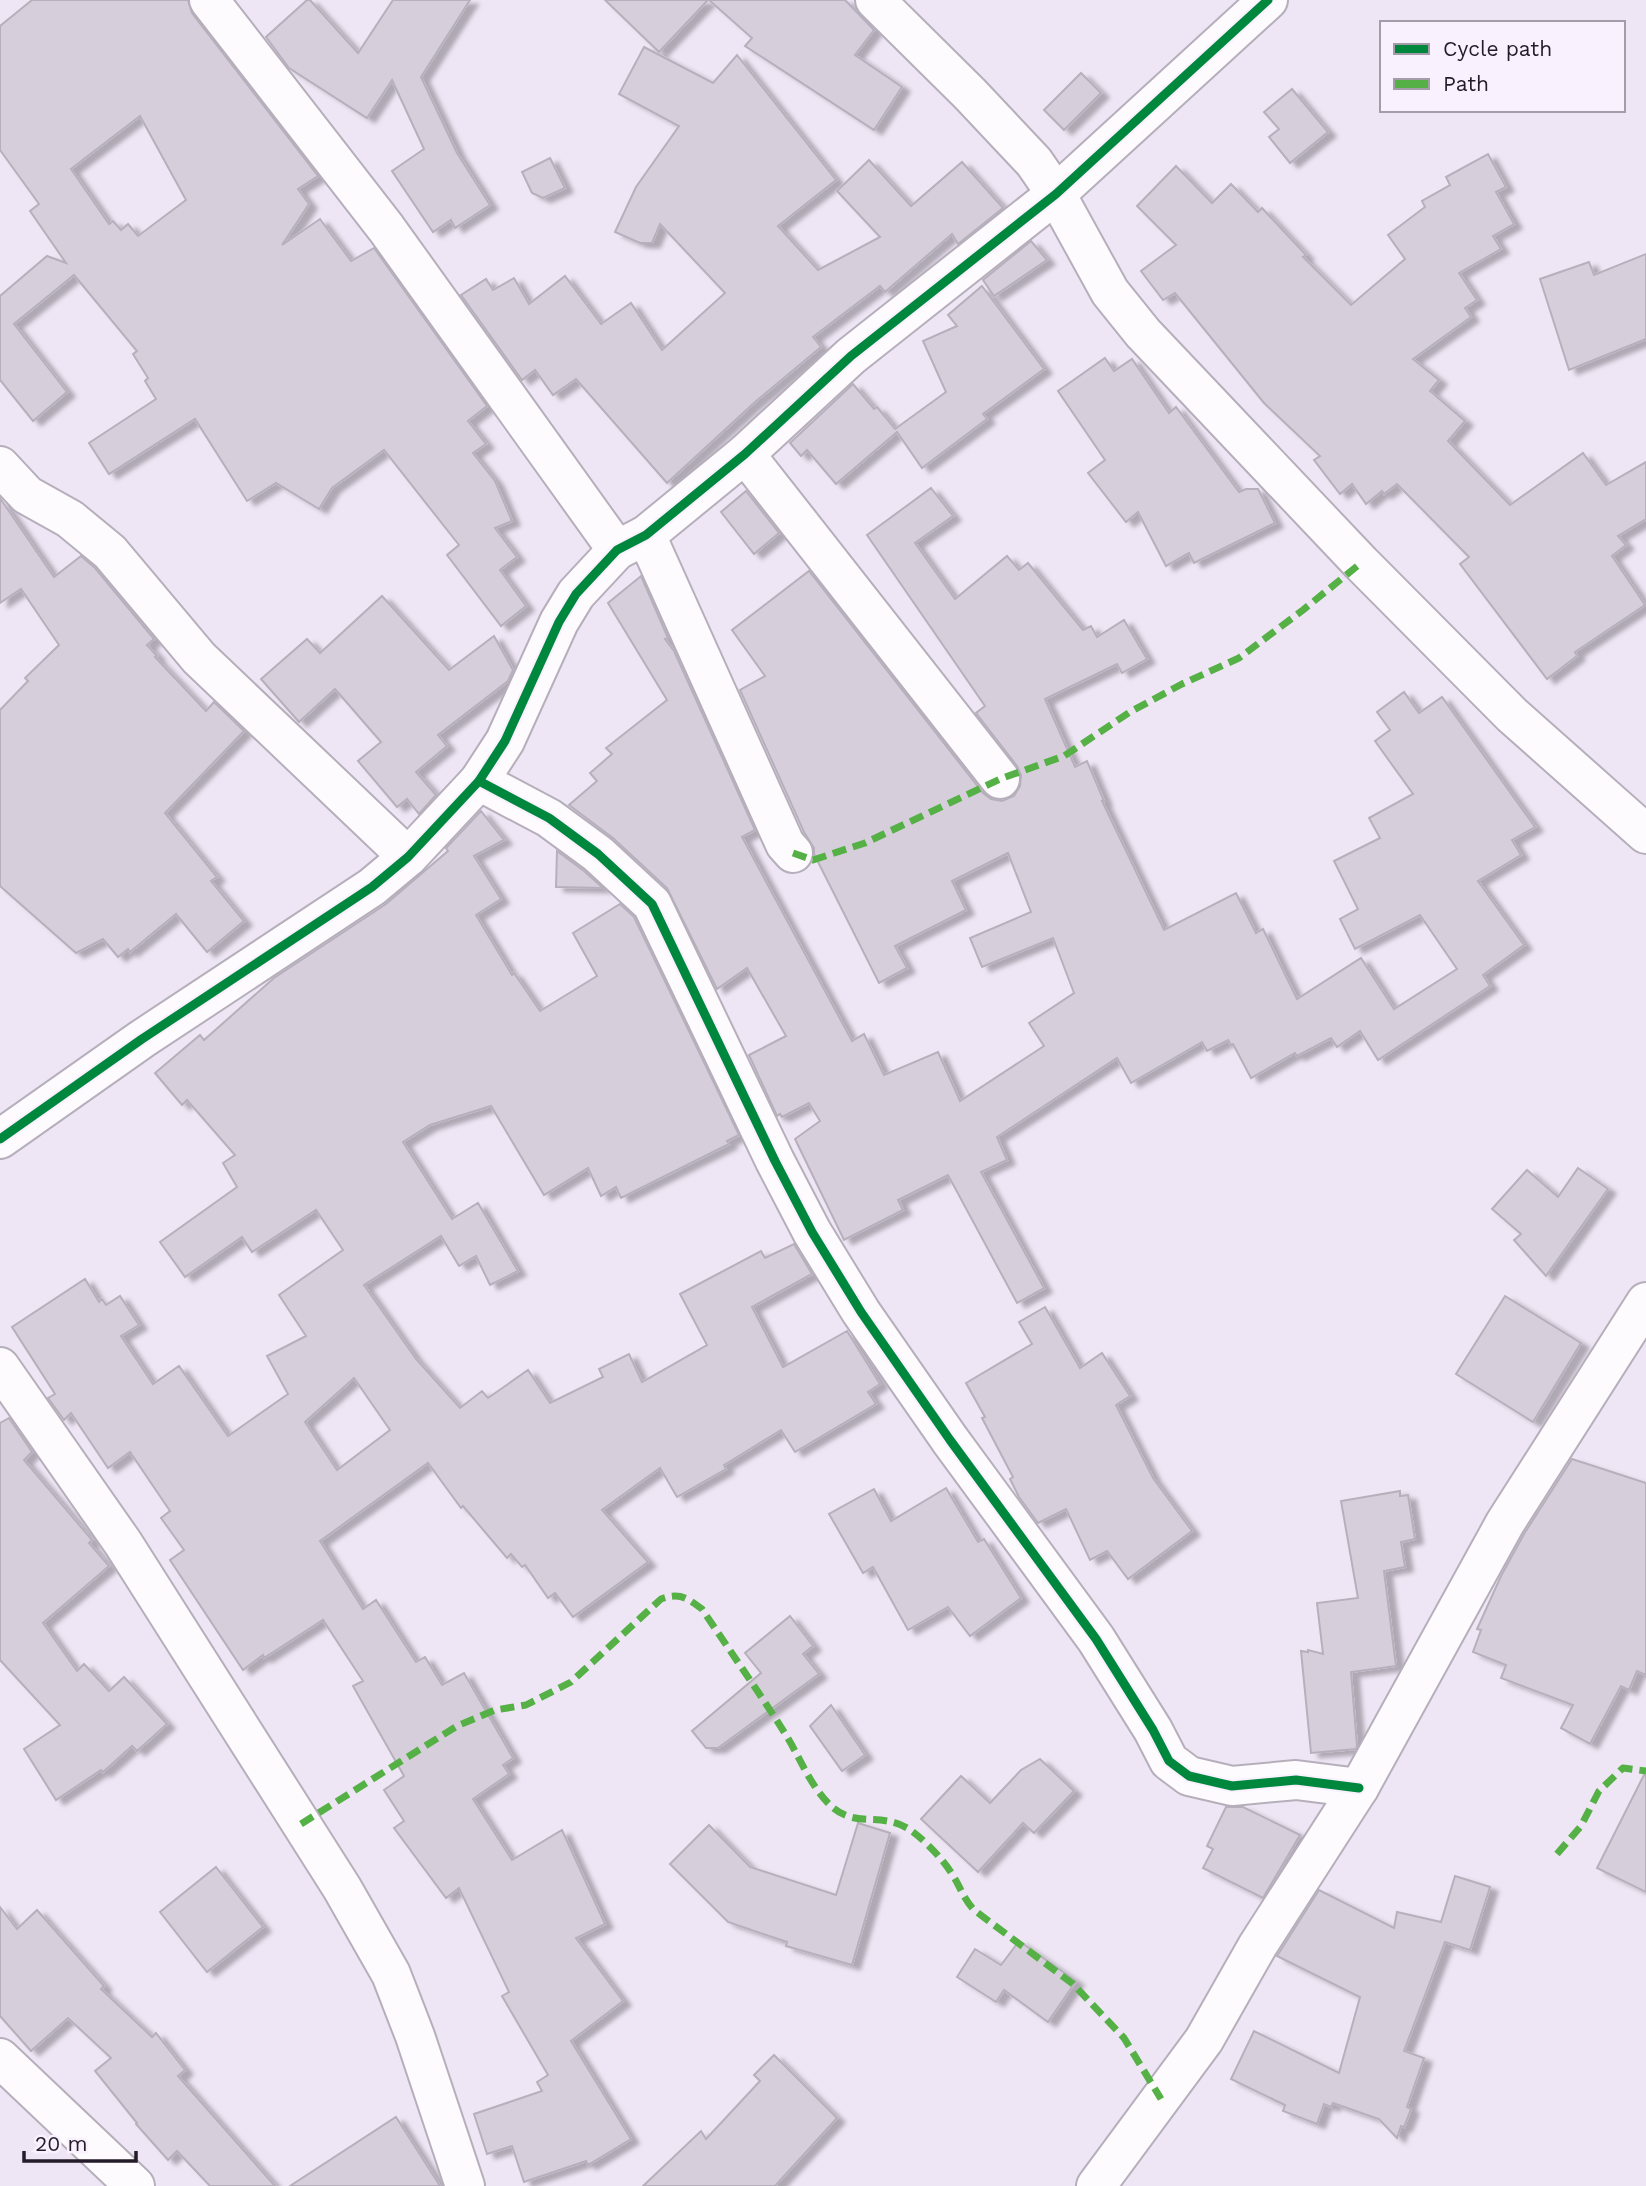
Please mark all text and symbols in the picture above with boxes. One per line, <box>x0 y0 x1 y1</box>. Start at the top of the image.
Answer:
legend <box>1380 21 1625 112</box>
text: Cycle path <box>1443 36 1552 61</box>
text: Path <box>1443 71 1489 96</box>
scale bar <box>24 2120 136 2164</box>
text: 20 m <box>35 2131 87 2156</box>

